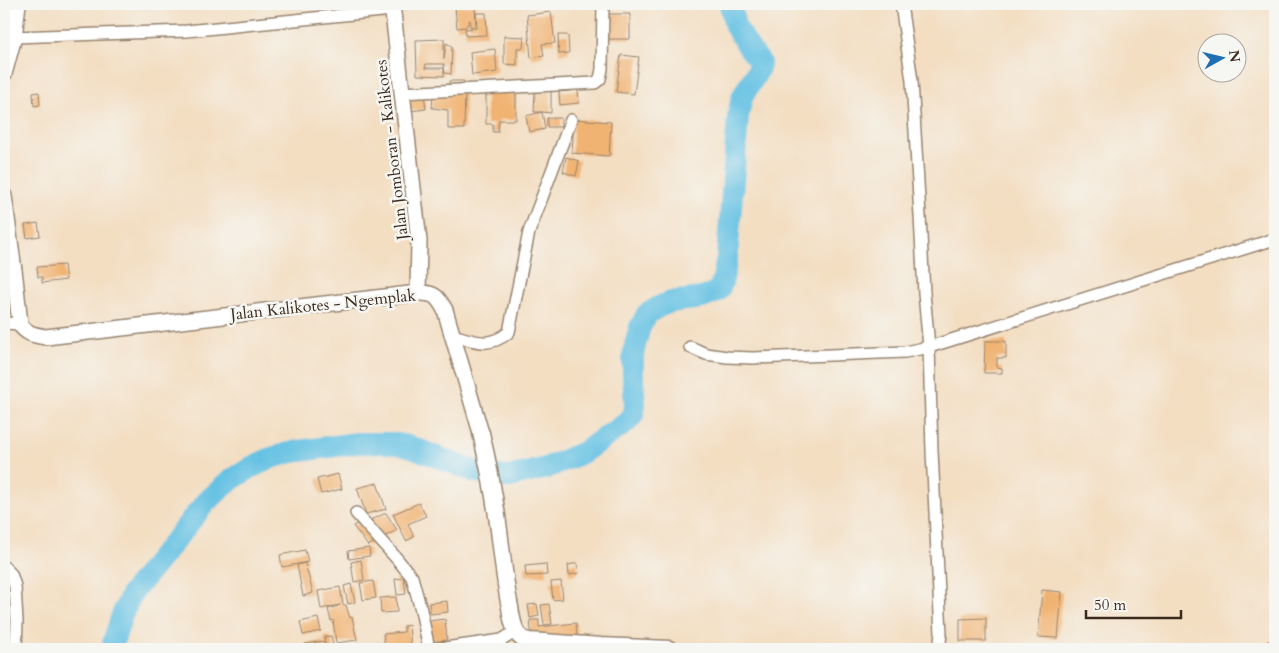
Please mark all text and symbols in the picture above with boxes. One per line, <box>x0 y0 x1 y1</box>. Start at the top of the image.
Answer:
north arrow <box>1196 32 1246 82</box>
text: N <box>1224 49 1245 64</box>
street label: Jalan Jomboran - Kalikotes <box>370 59 414 243</box>
street label: Jalan Kalikotes - Ngemplak <box>227 284 417 326</box>
scale bar <box>1086 588 1182 620</box>
text: 50 m <box>1094 595 1126 615</box>

